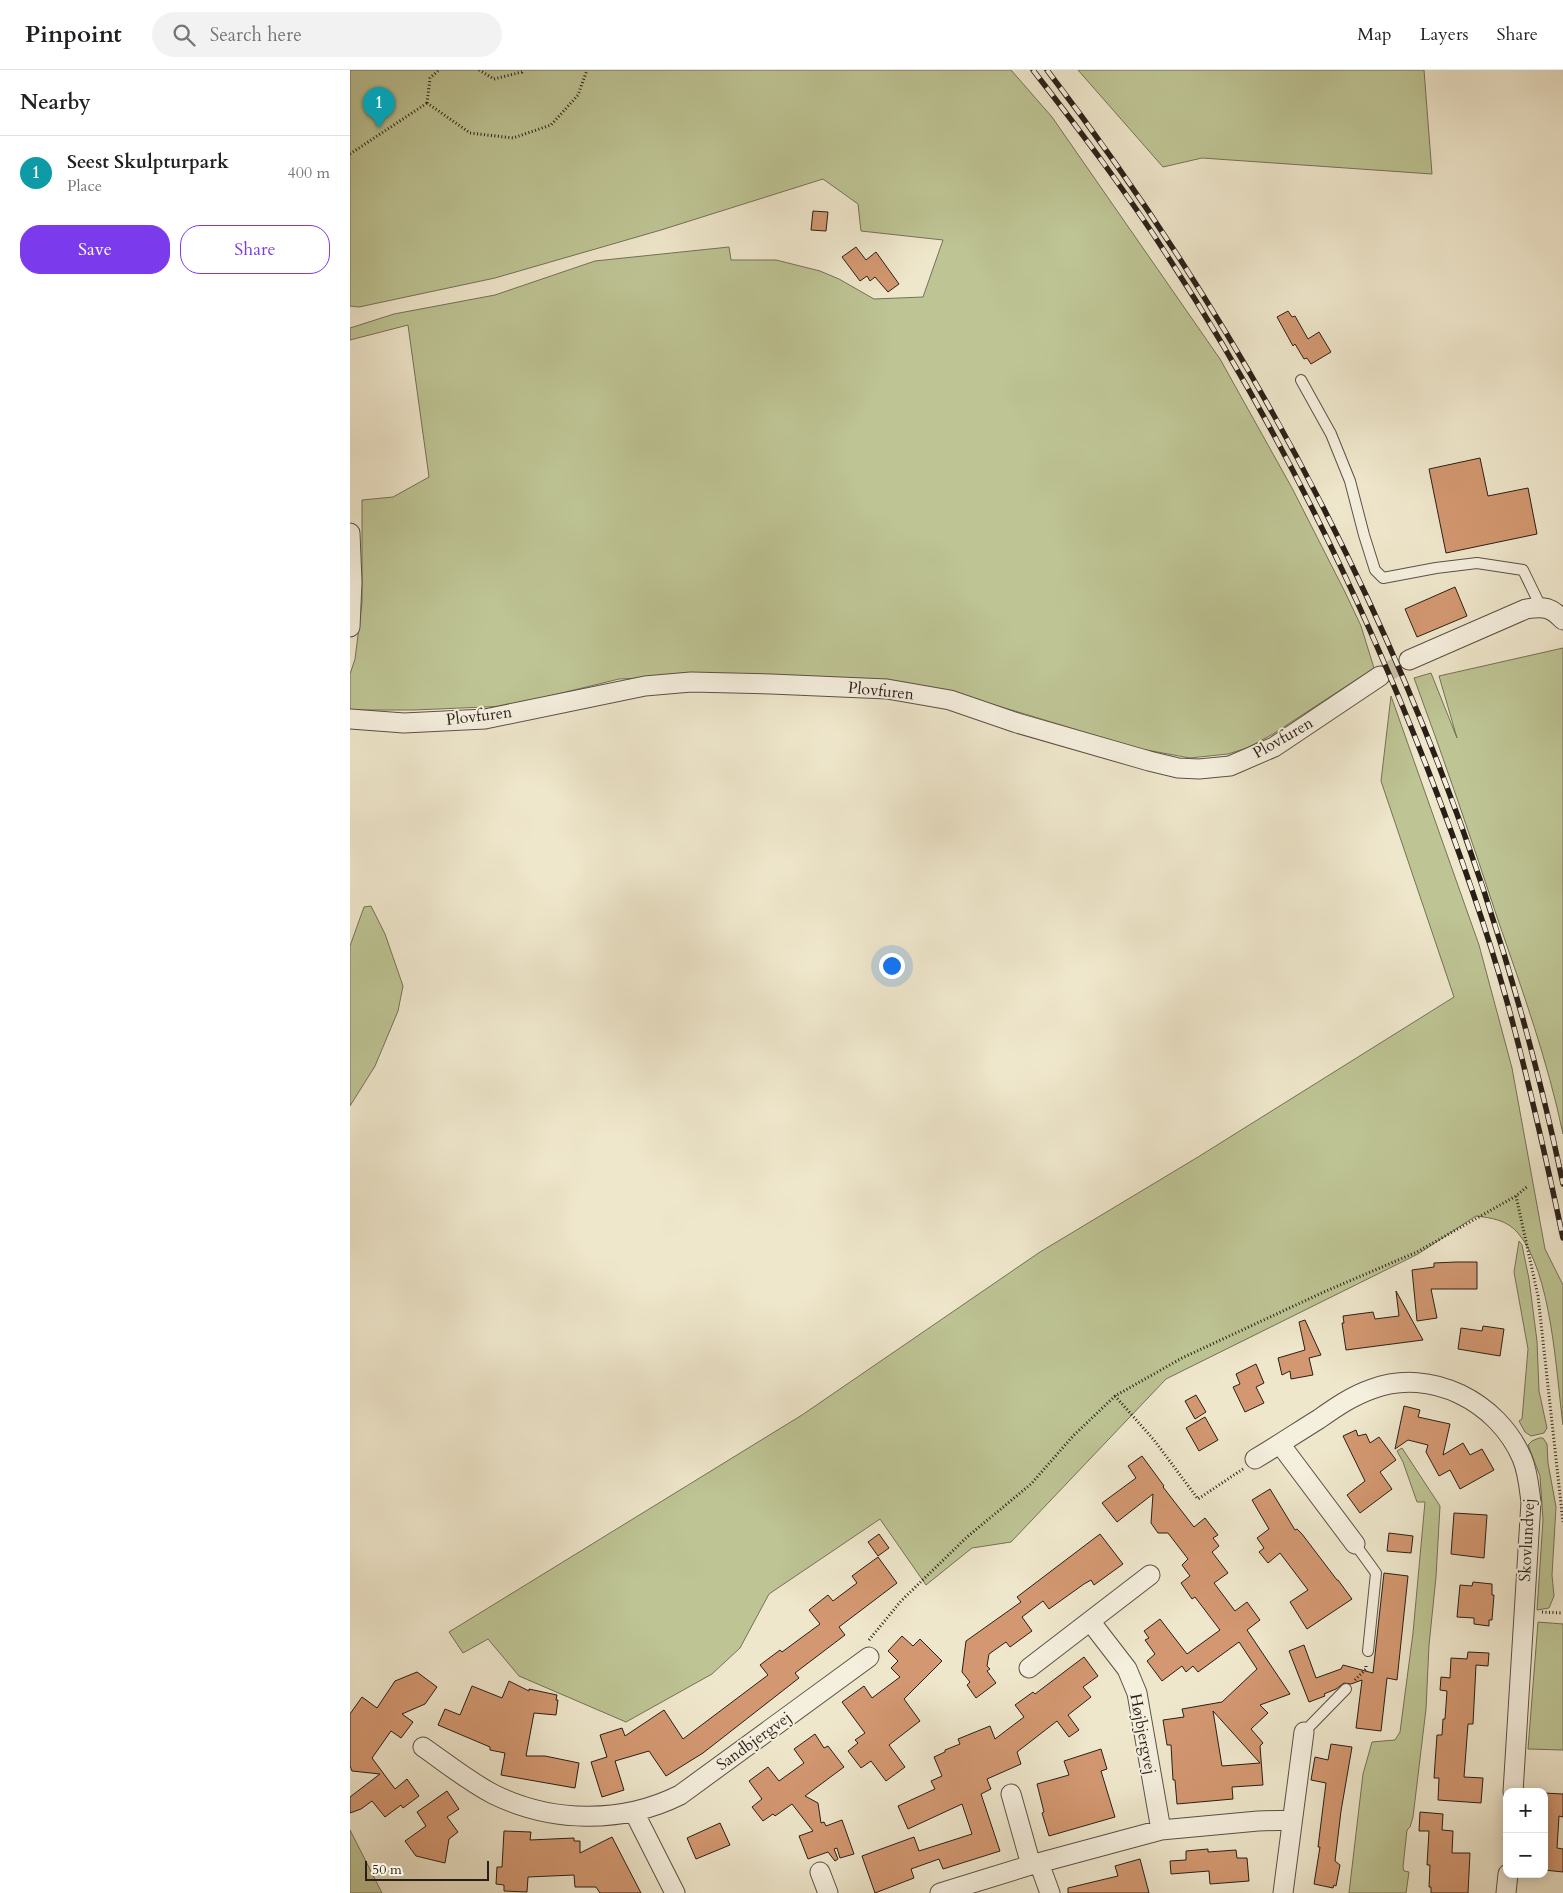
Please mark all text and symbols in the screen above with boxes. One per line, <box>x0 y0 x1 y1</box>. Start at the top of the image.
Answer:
search box <box>152 12 502 57</box>
text: Pinpoint <box>25 18 122 51</box>
icon: search <box>170 21 198 49</box>
text: Search here <box>210 22 302 48</box>
text: Map <box>1357 22 1392 47</box>
text: Layers <box>1420 22 1469 47</box>
text: Share <box>1497 22 1538 47</box>
pin: 1 <box>363 87 395 128</box>
text: Nearby <box>20 88 91 117</box>
text: Seest Skulpturpark <box>67 149 229 175</box>
text: 1 <box>32 162 40 184</box>
text: 400 m <box>288 162 330 184</box>
text: Place <box>67 175 102 197</box>
button: Save <box>20 225 170 274</box>
button: Share <box>180 225 330 274</box>
street label: Plovfuren <box>847 677 915 705</box>
street label: Plovfuren <box>445 701 513 731</box>
street label: Plovfuren <box>1249 712 1317 764</box>
your location <box>879 953 905 979</box>
street label: Skovlundvej <box>1514 1498 1540 1582</box>
street label: Højbjergvej <box>1124 1692 1162 1776</box>
street label: Sandbjergvej <box>712 1706 796 1776</box>
map controls <box>1503 1788 1548 1878</box>
button: + <box>1503 1788 1548 1833</box>
button: − <box>1503 1833 1548 1878</box>
scale bar <box>365 1858 489 1881</box>
text: 50 m <box>372 1860 402 1879</box>

